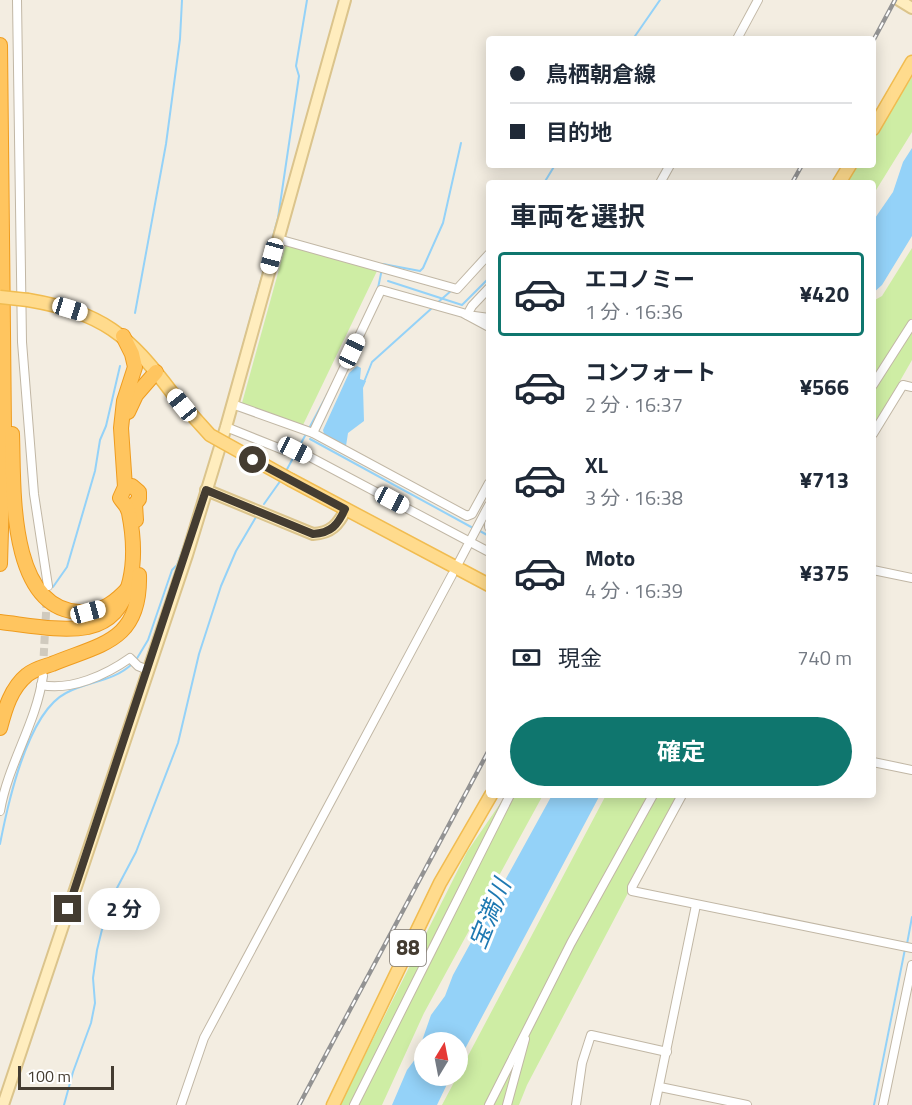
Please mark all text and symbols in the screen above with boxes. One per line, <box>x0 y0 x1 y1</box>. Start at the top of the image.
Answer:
text: 鳥栖朝倉線 <box>546 57 656 91</box>
text: 目的地 <box>546 115 612 149</box>
text: 車両を選択 <box>510 195 645 236</box>
car <box>259 236 285 276</box>
text: エコノミー <box>585 262 695 296</box>
icon: car <box>513 267 567 321</box>
text: ¥420 <box>800 277 849 311</box>
car <box>50 295 90 323</box>
text: 1 分 · 16:36 <box>585 296 683 327</box>
car <box>336 331 368 371</box>
text: コンフォート <box>585 355 716 389</box>
icon: car <box>513 360 567 414</box>
text: ¥566 <box>800 370 849 404</box>
car <box>164 385 200 425</box>
text: 2 分 · 16:37 <box>585 389 683 420</box>
car <box>275 434 315 466</box>
route start <box>239 446 266 473</box>
text: XL <box>585 448 608 482</box>
icon: car <box>513 453 567 507</box>
text: ¥713 <box>800 463 849 497</box>
text: 3 分 · 16:38 <box>585 482 683 513</box>
car <box>372 484 412 516</box>
text: Moto <box>585 541 635 575</box>
icon: car <box>513 546 567 600</box>
text: ¥375 <box>800 556 849 590</box>
text: 4 分 · 16:39 <box>585 575 683 606</box>
car <box>68 599 108 625</box>
icon: cash <box>510 641 543 674</box>
text: 現金 <box>558 641 602 675</box>
text: 740 m <box>797 642 852 673</box>
button: 確定 <box>510 717 852 786</box>
water label: 宝満川 <box>459 871 520 954</box>
callout: 2 分 <box>89 888 161 930</box>
text: 2 分 <box>106 893 142 924</box>
route end <box>54 895 81 922</box>
road number: 88 <box>390 930 426 966</box>
north arrow <box>414 1032 468 1086</box>
map controls <box>414 1032 468 1086</box>
scale bar <box>18 1063 114 1090</box>
text: 100 m <box>27 1064 71 1088</box>

